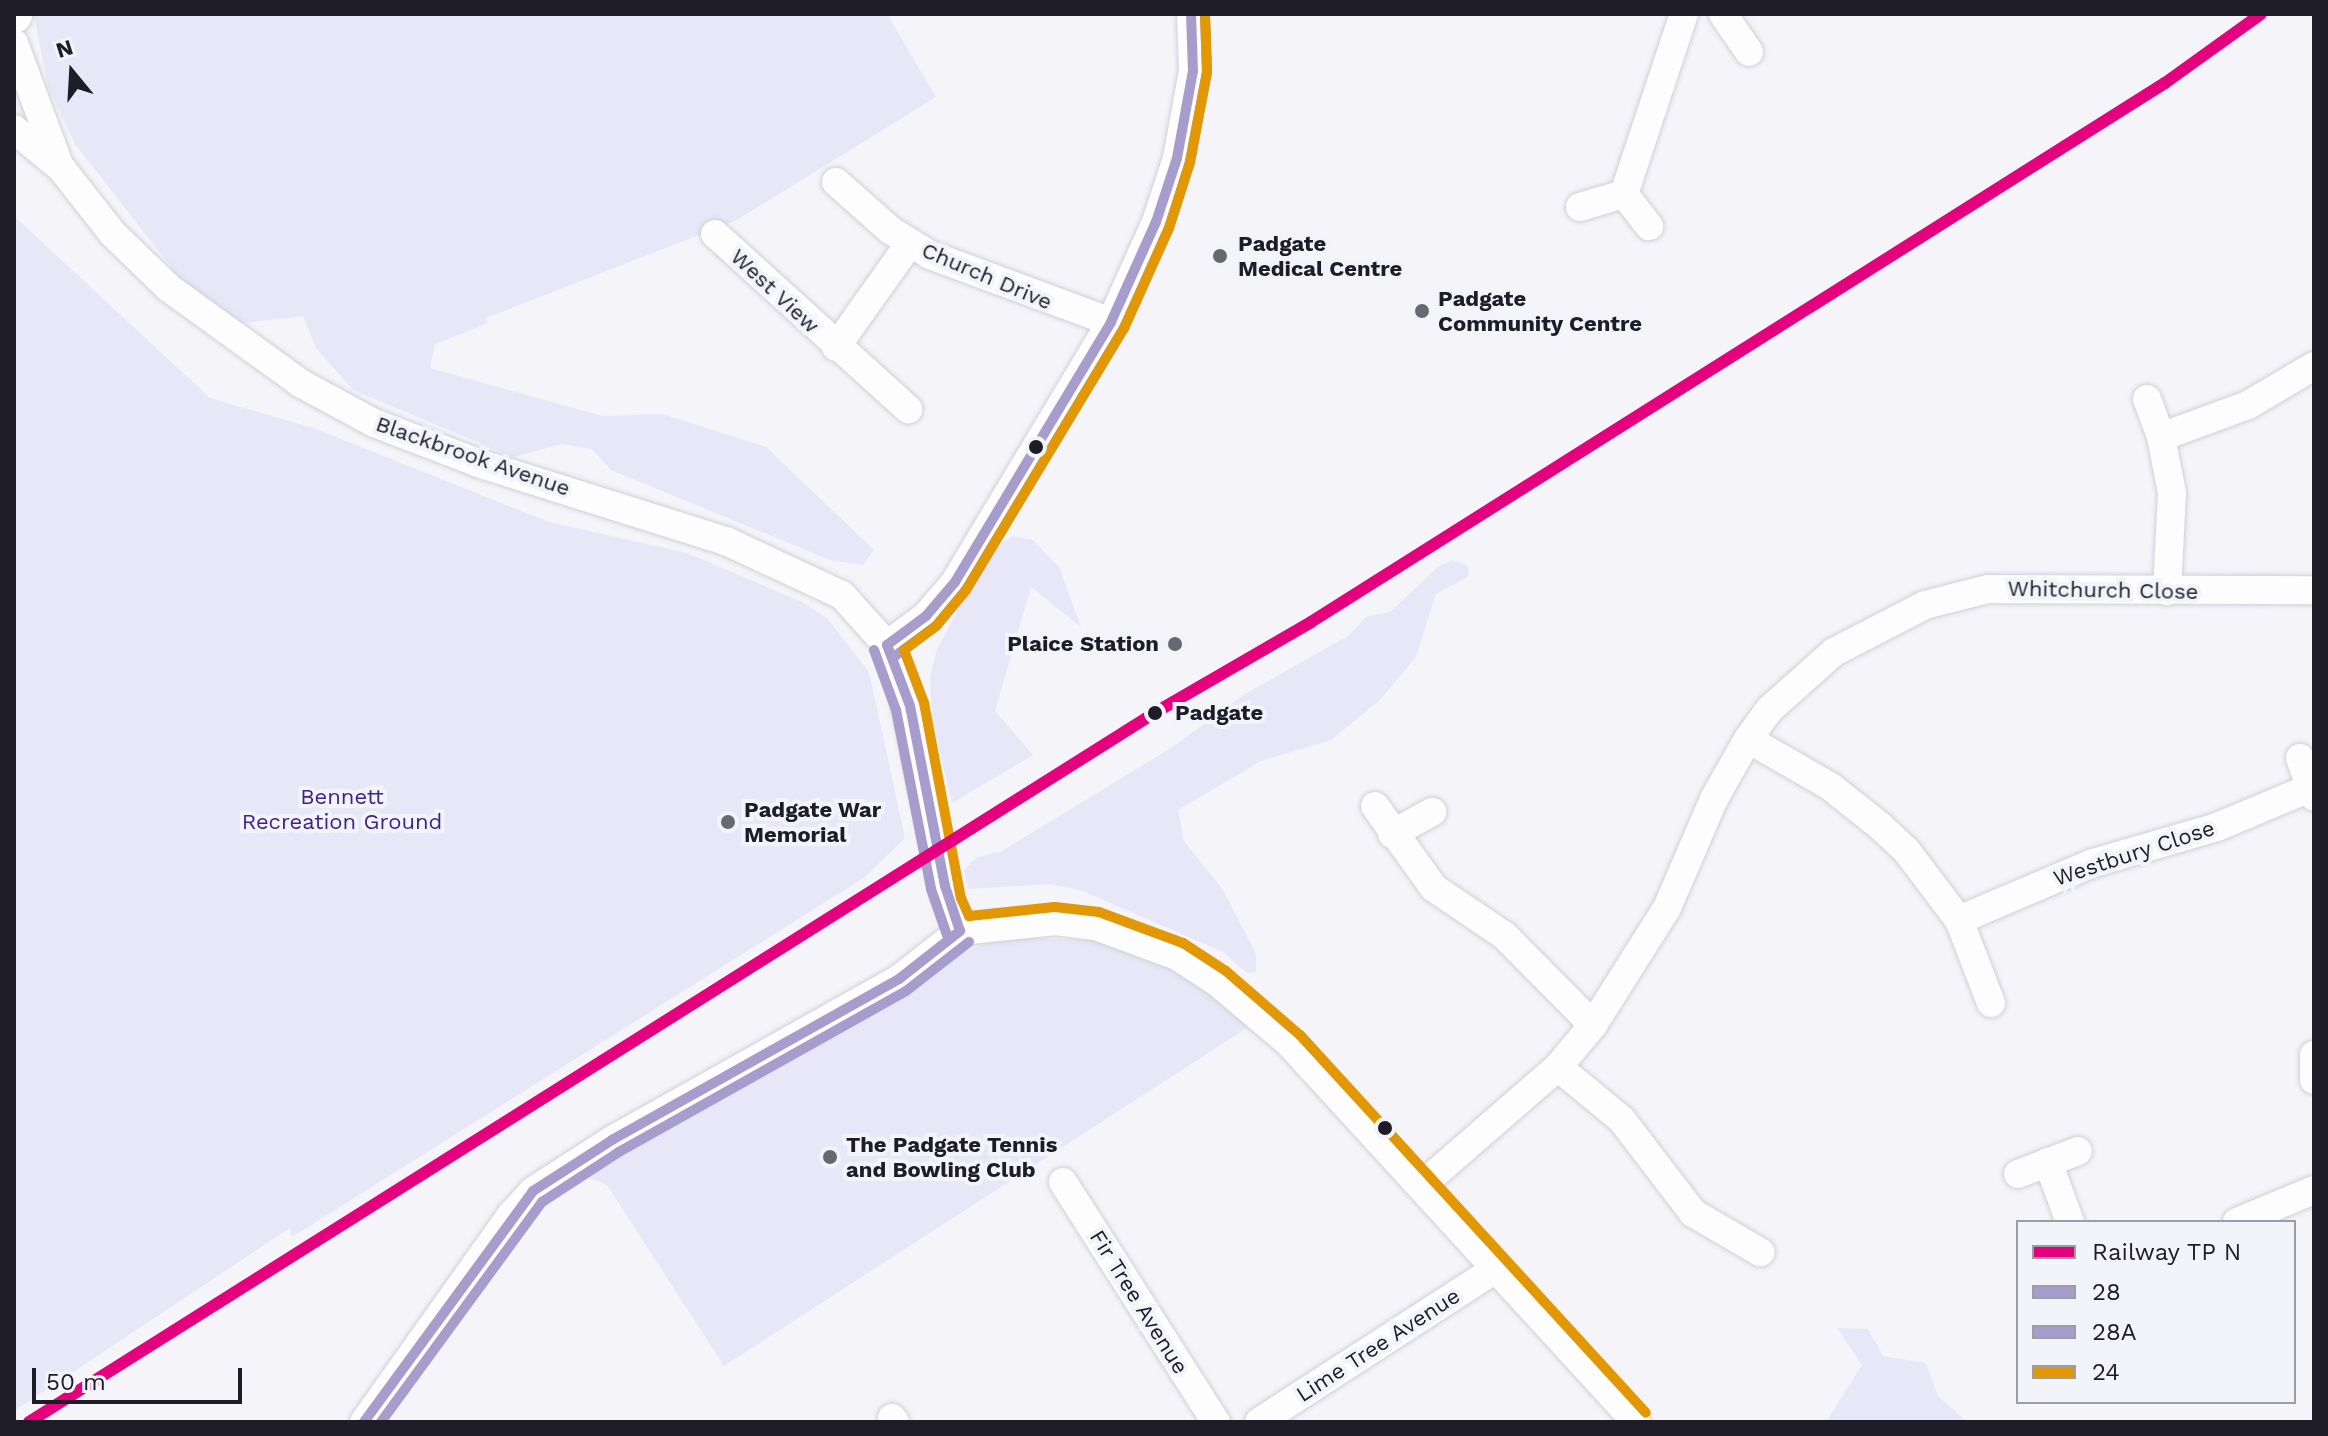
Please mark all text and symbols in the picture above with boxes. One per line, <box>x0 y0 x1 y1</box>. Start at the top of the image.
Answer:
north arrow <box>32 32 112 112</box>
text: N <box>53 34 76 63</box>
place label: Padgate Medical Centre <box>1238 230 1403 282</box>
street label: Church Drive <box>918 237 1056 315</box>
street label: West View <box>725 243 825 339</box>
marker: Padgate Medical Centre <box>1209 245 1231 267</box>
place label: Padgate Community Centre <box>1438 285 1642 336</box>
marker: Padgate Community Centre <box>1413 302 1431 320</box>
street label: Blackbrook Avenue <box>372 410 574 502</box>
unlabelled marker <box>1028 439 1044 455</box>
street label: Whitchurch Close <box>2007 575 2199 605</box>
place label: Plaice Station <box>1007 631 1159 657</box>
marker: Plaice Station <box>1166 635 1184 653</box>
marker: Padgate <box>1142 700 1168 726</box>
place label: Padgate <box>1175 700 1263 726</box>
park label: Bennett Recreation Ground <box>242 783 442 834</box>
place label: Padgate War Memorial <box>744 796 882 848</box>
marker: Padgate War Memorial <box>719 813 737 831</box>
street label: Westbury Close <box>2050 814 2218 892</box>
unlabelled marker <box>1377 1120 1393 1136</box>
place label: The Padgate Tennis and Bowling Club <box>846 1131 1058 1182</box>
marker: The Padgate Tennis and Bowling Club <box>821 1148 839 1166</box>
legend <box>2016 1220 2296 1404</box>
street label: Fir Tree Avenue <box>1084 1224 1194 1380</box>
text: Railway TP N <box>2092 1238 2241 1266</box>
text: 28 <box>2092 1278 2121 1306</box>
street label: Lime Tree Avenue <box>1291 1282 1465 1408</box>
text: 28A <box>2092 1318 2137 1346</box>
scale bar <box>36 1352 246 1402</box>
text: 24 <box>2092 1358 2120 1386</box>
text: 50 m <box>46 1368 106 1396</box>

